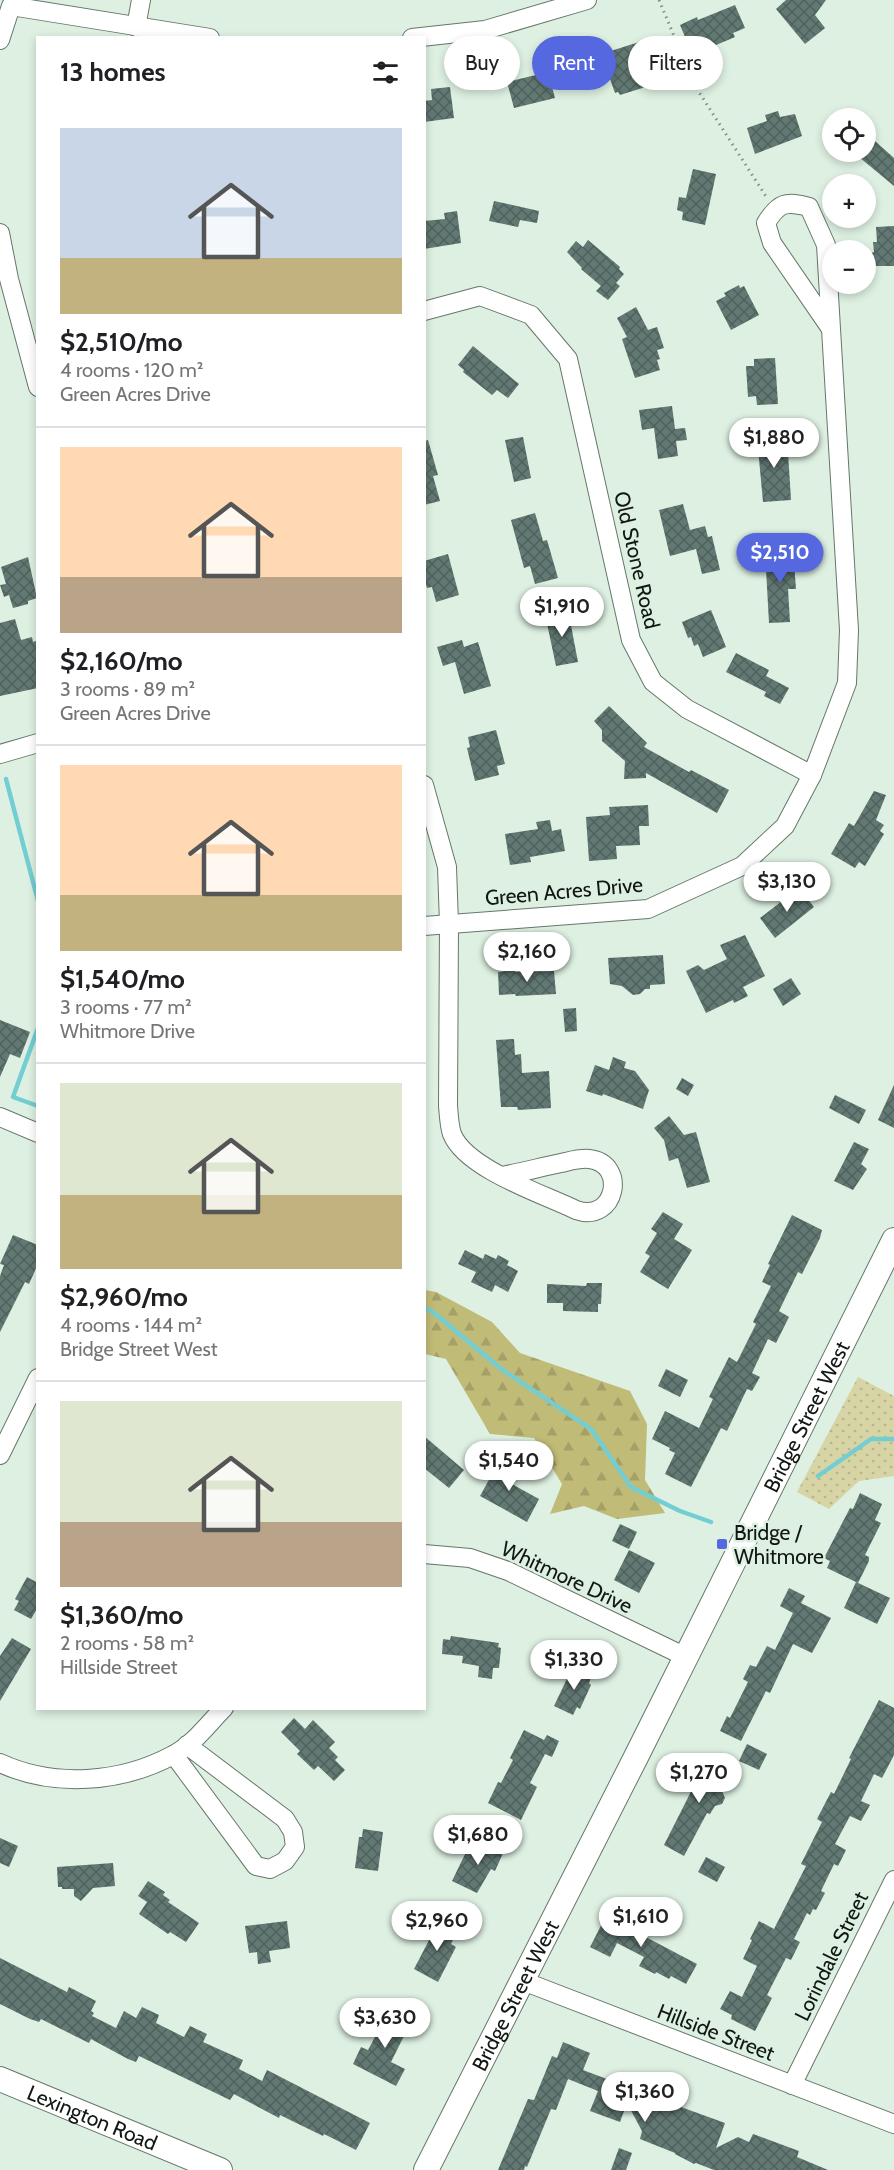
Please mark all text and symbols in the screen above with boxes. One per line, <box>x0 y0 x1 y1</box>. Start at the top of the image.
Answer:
chip: Buy <box>444 36 520 90</box>
chip: Rent <box>532 36 616 90</box>
chip: Filters <box>628 36 723 90</box>
text: 13 homes <box>60 56 166 88</box>
icon: filters <box>369 56 402 89</box>
map controls <box>822 108 876 294</box>
button: locate <box>822 108 876 162</box>
icon: home <box>177 167 285 275</box>
button: + <box>822 174 876 228</box>
button: − <box>822 240 876 294</box>
text: $2,510/mo <box>60 326 183 358</box>
text: 4 rooms · 120 m² <box>60 358 203 382</box>
text: Green Acres Drive <box>60 382 211 406</box>
pin: $1,880 <box>725 418 823 469</box>
text: $1,880 <box>743 425 805 449</box>
icon: home <box>177 486 285 594</box>
street label: Old Stone Road <box>609 489 665 631</box>
pin: $2,510 <box>731 533 829 584</box>
text: $2,510 <box>750 540 810 564</box>
pin: $1,910 <box>513 587 611 638</box>
text: $1,910 <box>534 594 590 618</box>
text: $2,160/mo <box>60 645 183 677</box>
text: 3 rooms · 89 m² <box>60 677 195 701</box>
text: Green Acres Drive <box>60 701 211 725</box>
icon: home <box>177 804 285 912</box>
pin: $3,130 <box>738 862 836 913</box>
text: $3,130 <box>758 869 816 893</box>
street label: Green Acres Drive <box>484 872 644 910</box>
pin: $2,160 <box>478 932 576 983</box>
text: $2,160 <box>497 939 557 963</box>
text: $1,540/mo <box>60 963 185 995</box>
text: 3 rooms · 77 m² <box>60 995 192 1019</box>
text: Whitmore Drive <box>60 1019 195 1043</box>
icon: home <box>177 1122 285 1230</box>
text: $2,960/mo <box>60 1281 188 1313</box>
text: 4 rooms · 144 m² <box>60 1313 202 1337</box>
text: Bridge Street West <box>60 1337 217 1361</box>
street label: Bridge Street West <box>758 1337 854 1496</box>
icon: home <box>177 1440 285 1548</box>
pin: $1,540 <box>460 1441 558 1492</box>
text: $1,540 <box>479 1448 539 1472</box>
place label: Bridge / Whitmore <box>734 1520 824 1569</box>
street label: Whitmore Drive <box>498 1536 637 1618</box>
marker: Bridge / Whitmore <box>715 1537 729 1551</box>
text: $1,360/mo <box>60 1599 183 1631</box>
text: 2 rooms · 58 m² <box>60 1631 194 1655</box>
pin: $1,330 <box>525 1640 623 1691</box>
text: $1,330 <box>544 1647 604 1671</box>
text: Hillside Street <box>60 1655 177 1679</box>
pin: $1,270 <box>650 1753 748 1804</box>
text: $1,270 <box>670 1760 728 1784</box>
pin: $1,680 <box>429 1815 527 1866</box>
text: $1,680 <box>447 1822 509 1846</box>
street label: Lorindale Street <box>789 1887 873 2025</box>
pin: $1,610 <box>592 1897 690 1948</box>
pin: $2,960 <box>388 1901 486 1952</box>
text: $1,610 <box>613 1904 669 1928</box>
text: $2,960 <box>405 1908 469 1932</box>
street label: Bridge Street West <box>466 1916 563 2075</box>
pin: $3,630 <box>336 1998 434 2049</box>
street label: Hillside Street <box>654 1998 778 2066</box>
text: $3,630 <box>353 2005 417 2029</box>
pin: $1,360 <box>596 2072 694 2123</box>
street label: Lexington Road <box>24 2079 161 2155</box>
text: $1,360 <box>615 2079 675 2103</box>

